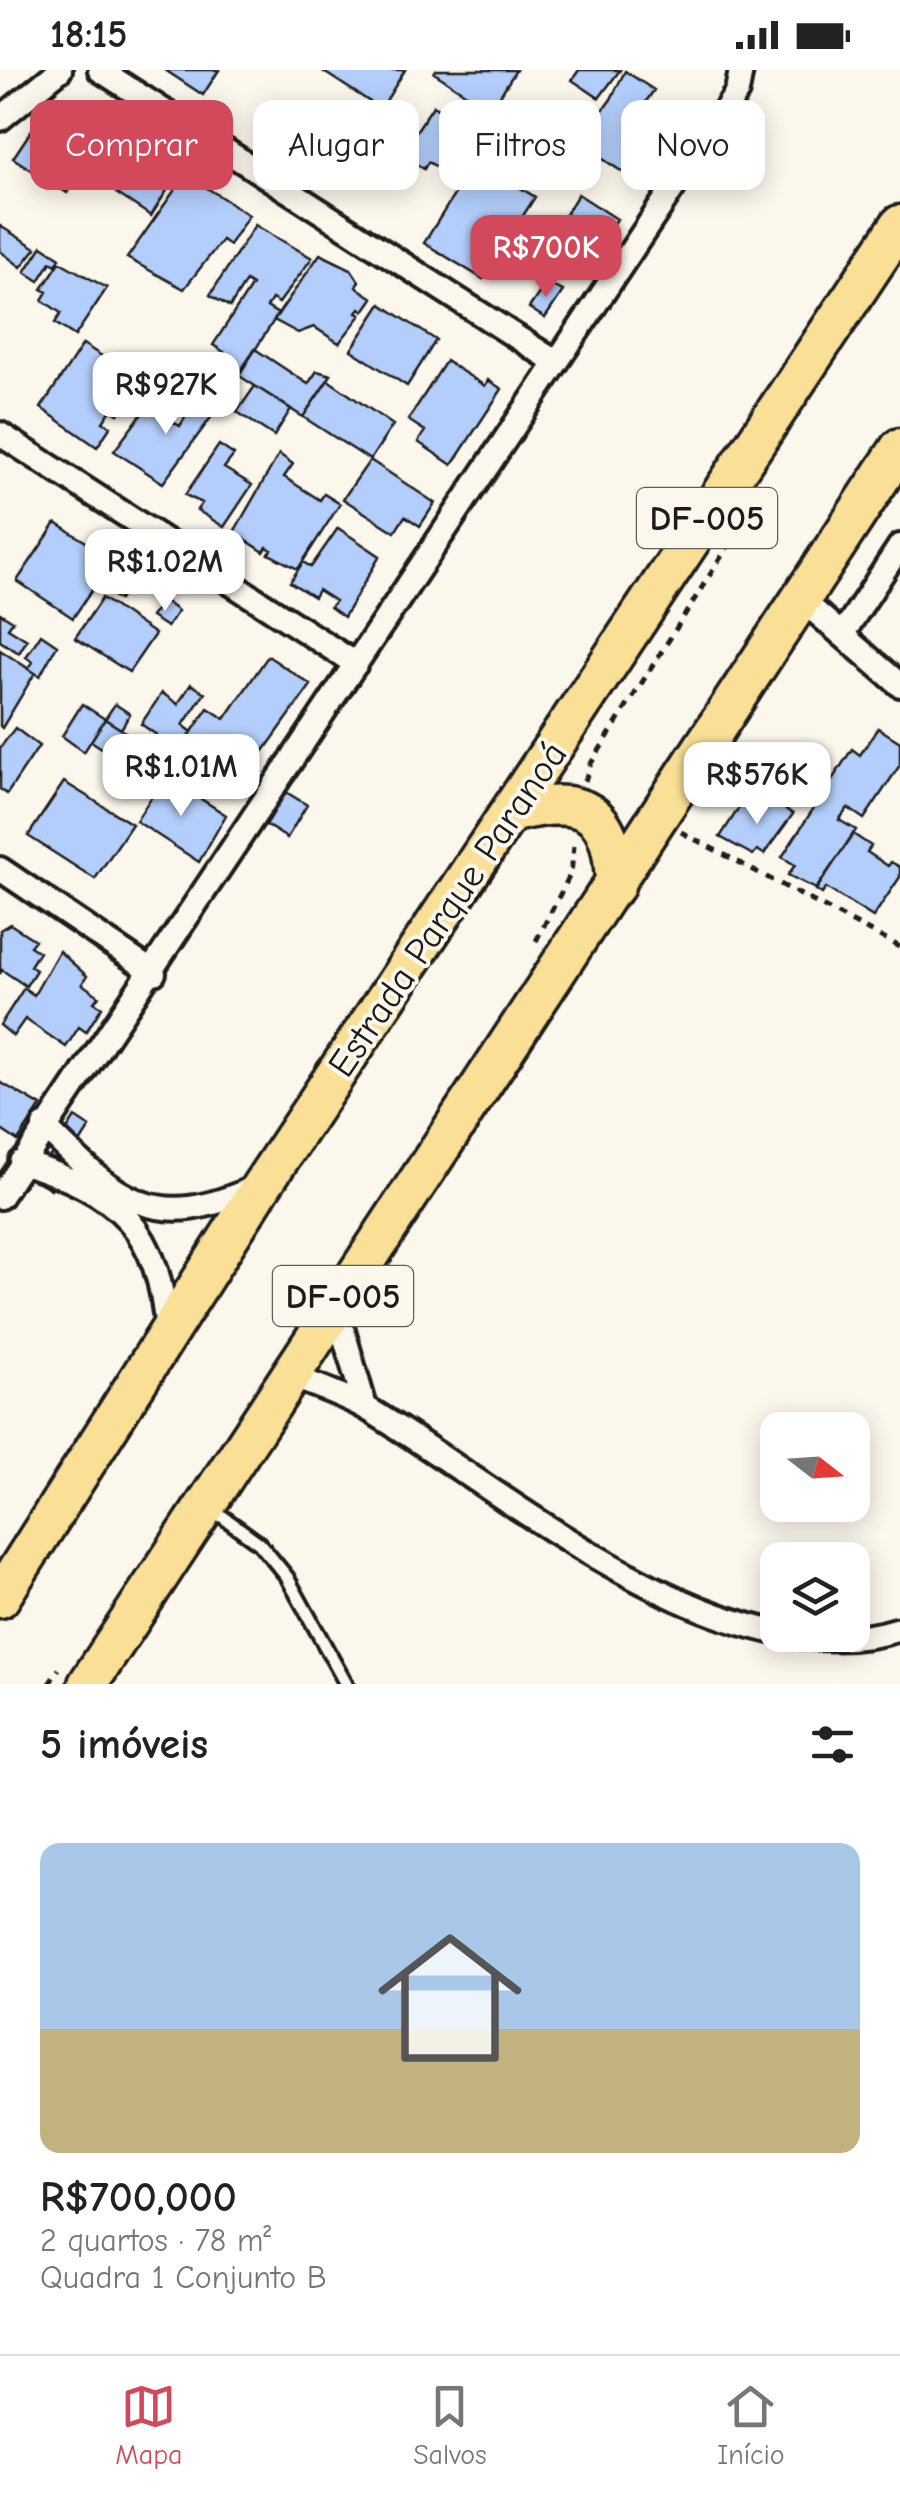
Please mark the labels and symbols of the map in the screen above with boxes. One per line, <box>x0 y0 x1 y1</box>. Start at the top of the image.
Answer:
pin: R$700K <box>465 215 627 300</box>
pin: R$927K <box>85 352 247 437</box>
road number: DF-005 <box>637 488 777 548</box>
pin: R$1.02M <box>73 529 257 614</box>
pin: R$1.01M <box>89 734 273 819</box>
street label: Estrada Parque Paranoá <box>319 734 576 1085</box>
pin: R$576K <box>676 742 838 827</box>
road number: DF-005 <box>273 1266 413 1326</box>
north arrow <box>760 1412 870 1522</box>

